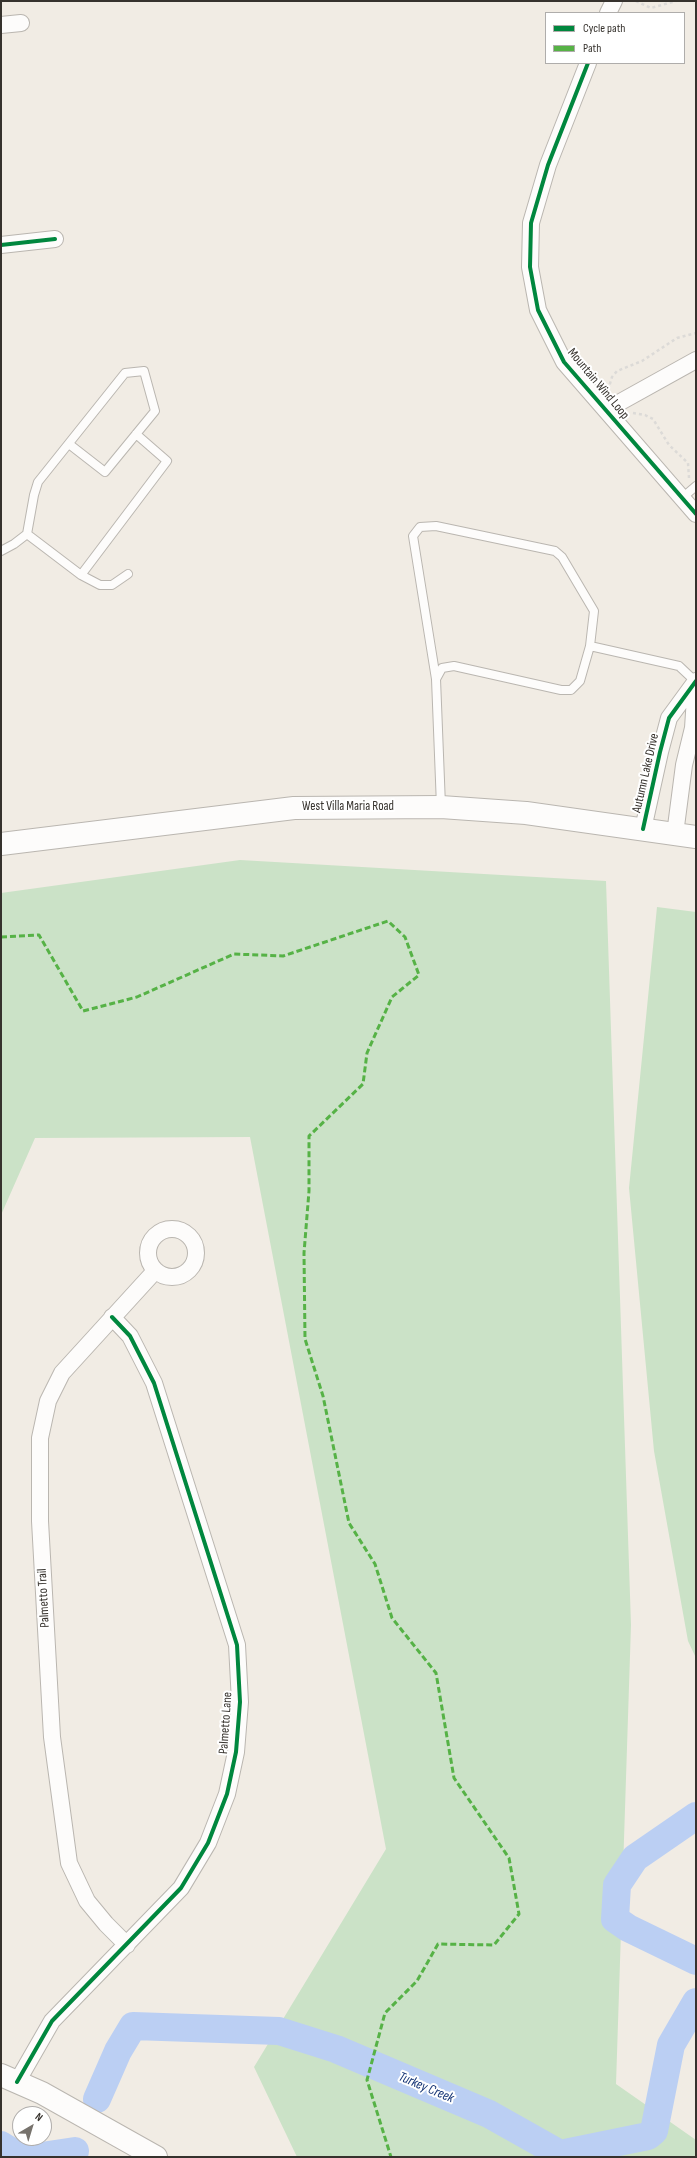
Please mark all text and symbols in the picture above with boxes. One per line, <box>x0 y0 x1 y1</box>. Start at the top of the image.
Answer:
legend <box>545 12 685 64</box>
text: Cycle path <box>583 21 625 36</box>
text: Path <box>583 41 601 56</box>
street label: Mountain Wind Loop <box>564 345 632 423</box>
street label: Autumn Lake Drive <box>629 732 663 814</box>
street label: West Villa Maria Road <box>302 799 394 815</box>
street label: Palmetto Trail <box>35 1568 53 1628</box>
street label: Palmetto Lane <box>216 1691 236 1755</box>
water label: Turkey Creek <box>396 2069 456 2107</box>
north arrow <box>12 2106 52 2146</box>
text: N <box>33 2110 45 2124</box>

